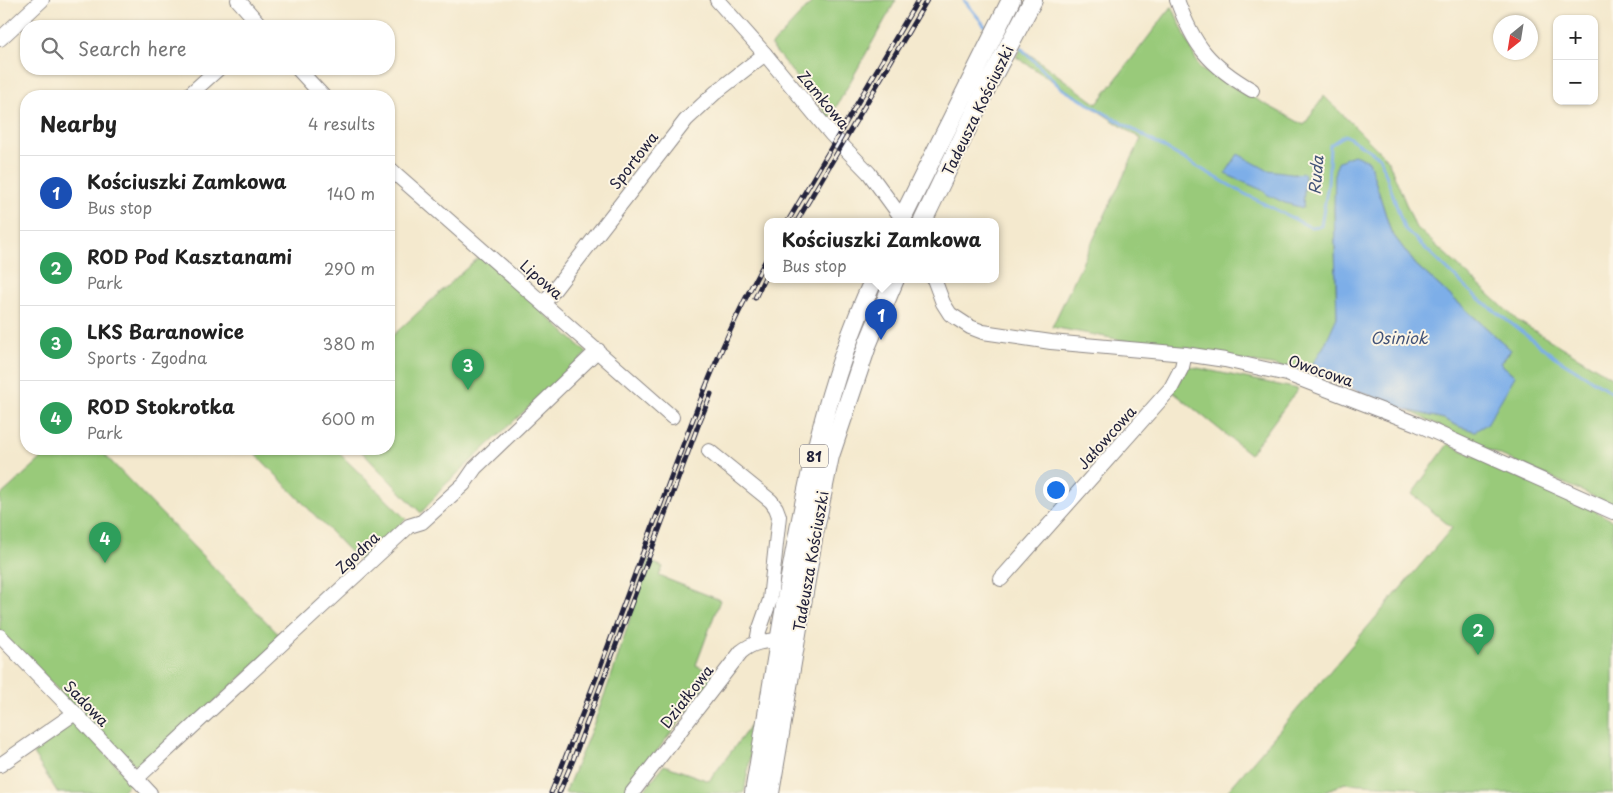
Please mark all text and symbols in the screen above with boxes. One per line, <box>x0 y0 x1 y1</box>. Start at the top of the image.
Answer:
north arrow <box>1493 15 1538 60</box>
map controls <box>1553 15 1598 105</box>
button: + <box>1553 15 1598 60</box>
search box <box>20 20 395 75</box>
icon: search <box>38 34 66 62</box>
text: Search here <box>78 34 187 62</box>
street label: Tadeusza Kościuszki <box>935 41 1019 179</box>
button: − <box>1553 60 1598 105</box>
street label: Zamkowa <box>793 65 856 134</box>
text: Nearby <box>40 107 117 139</box>
text: 4 results <box>308 111 375 135</box>
street label: Sportowa <box>603 126 663 194</box>
water label: Ruda <box>1301 153 1329 196</box>
text: Kościuszki Zamkowa <box>87 167 287 195</box>
text: 1 <box>52 181 60 205</box>
text: 140 m <box>327 181 375 205</box>
text: Bus stop <box>87 195 152 219</box>
popup <box>764 218 999 283</box>
text: Kościuszki Zamkowa <box>782 225 981 253</box>
text: ROD Pod Kasztanami <box>87 242 292 270</box>
text: Bus stop <box>782 253 847 277</box>
street label: Lipowa <box>515 254 569 305</box>
text: 2 <box>50 256 62 280</box>
text: 290 m <box>324 256 375 280</box>
text: Park <box>87 270 123 294</box>
pin: 1 <box>865 299 897 340</box>
text: LKS Baranowice <box>87 317 244 345</box>
water label: Osiniok <box>1370 325 1429 349</box>
text: 3 <box>51 331 61 355</box>
text: 380 m <box>323 331 375 355</box>
text: Sports · Zgodna <box>87 345 207 369</box>
street label: Owocowa <box>1285 348 1357 392</box>
pin: 3 <box>452 349 484 390</box>
text: ROD Stokrotka <box>87 392 235 420</box>
street label: Jałowcowa <box>1071 399 1141 474</box>
text: 4 <box>51 406 61 430</box>
text: 600 m <box>321 406 375 430</box>
text: Park <box>87 420 123 444</box>
road number: 81 <box>800 444 828 468</box>
your location <box>1043 477 1069 503</box>
street label: Tadeusza Kościuszki <box>786 489 834 633</box>
pin: 4 <box>89 522 121 563</box>
street label: Zgodna <box>330 525 385 578</box>
pin: 2 <box>1462 614 1494 655</box>
street label: Działkowa <box>654 659 719 733</box>
street label: Sadowa <box>59 675 115 732</box>

